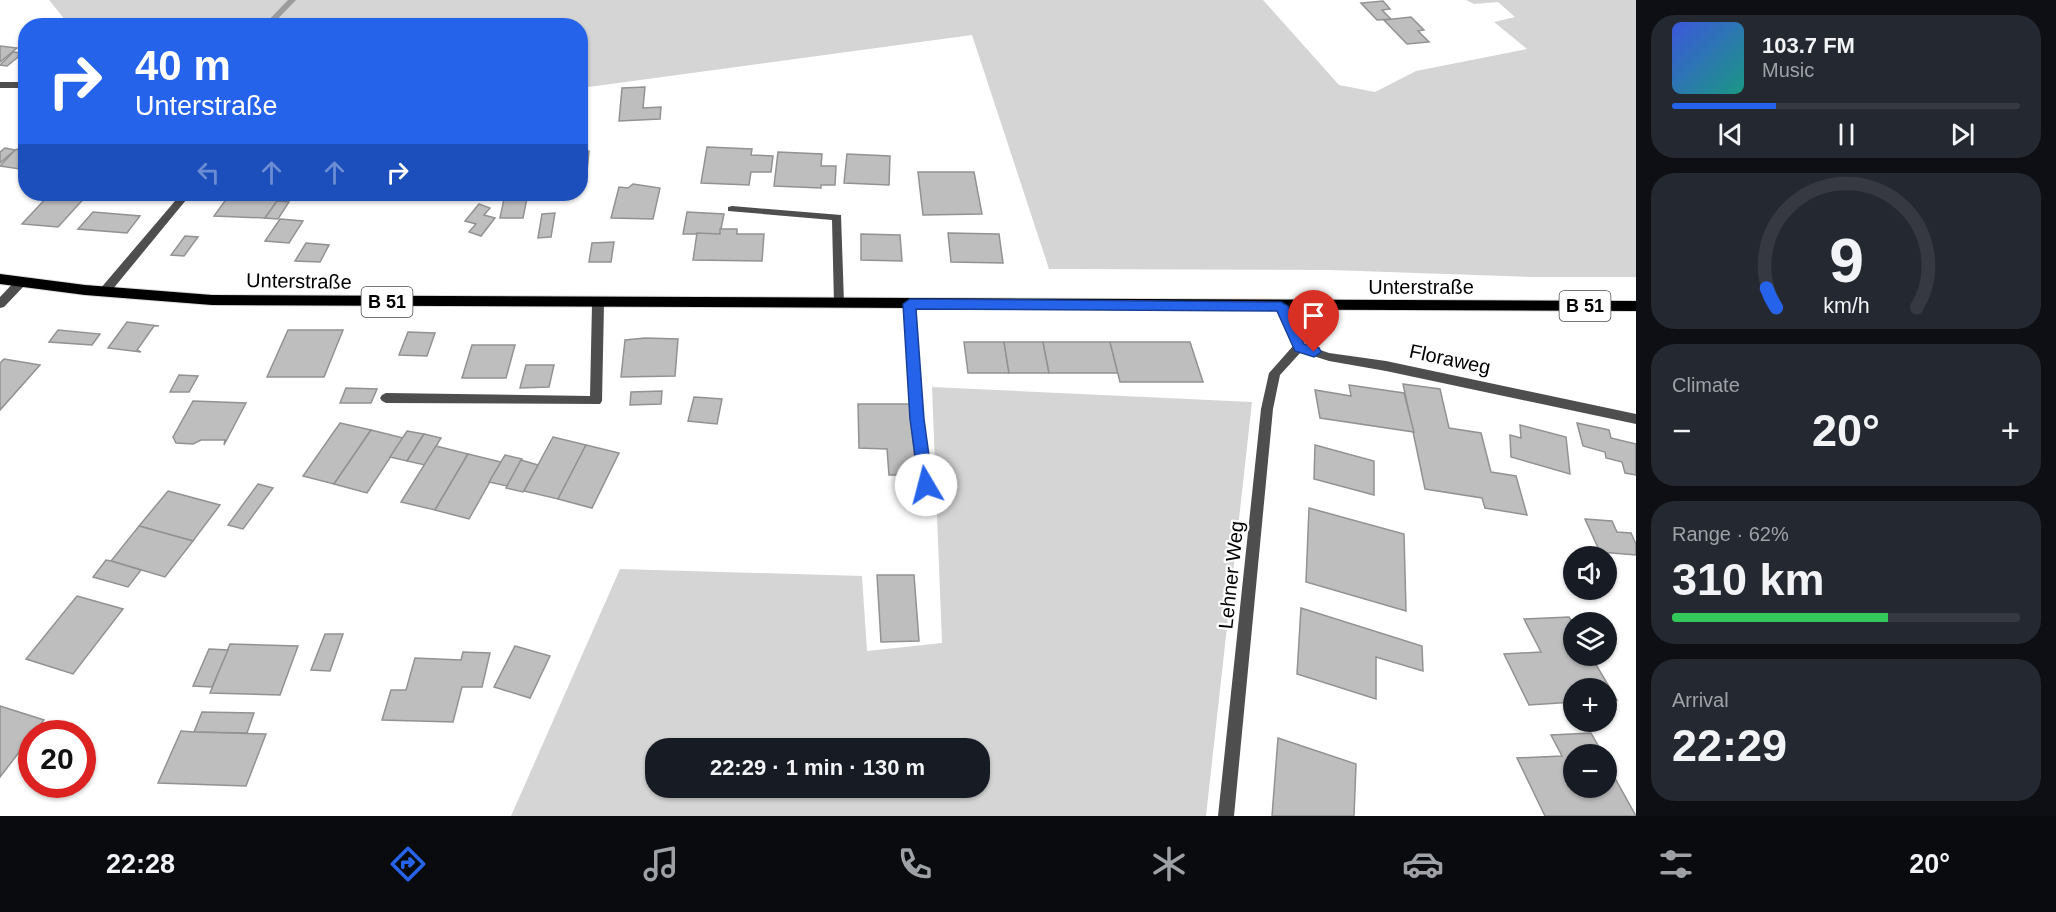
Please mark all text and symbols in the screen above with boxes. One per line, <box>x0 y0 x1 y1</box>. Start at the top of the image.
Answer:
text: 103.7 FM <box>1762 33 1855 58</box>
icon: right <box>36 42 114 120</box>
text: 40 m <box>135 42 231 89</box>
text: Music <box>1762 59 1814 81</box>
text: Unterstraße <box>135 91 278 121</box>
icon: previous <box>1714 118 1747 151</box>
icon: pause <box>1830 118 1863 151</box>
icon: next <box>1946 118 1979 151</box>
icon: left <box>192 156 225 189</box>
icon: ahead <box>255 156 288 189</box>
icon: ahead <box>318 156 351 189</box>
icon: right <box>381 156 414 189</box>
text: 9 <box>1829 226 1863 295</box>
street label: Unterstraße <box>246 269 352 293</box>
street label: Unterstraße <box>1368 276 1474 298</box>
road number: B 51 <box>362 287 412 317</box>
pin <box>1288 290 1339 352</box>
road number: B 51 <box>1560 291 1610 321</box>
text: km/h <box>1823 294 1869 318</box>
icon: arrive <box>1297 299 1330 332</box>
street label: Floraweg <box>1407 340 1493 378</box>
text: Climate <box>1672 374 1740 396</box>
text: 20° <box>1812 405 1880 456</box>
text: − <box>1672 412 1691 449</box>
text: + <box>2001 412 2020 449</box>
position arrow <box>894 453 958 517</box>
street label: Lehner Weg <box>1214 520 1248 630</box>
text: Range · 62% <box>1672 523 1789 545</box>
map controls <box>1563 546 1617 798</box>
button: sound <box>1563 546 1617 600</box>
text: 310 km <box>1672 554 1825 605</box>
button: layers <box>1563 612 1617 666</box>
button: + <box>1563 678 1617 732</box>
text: Arrival <box>1672 689 1729 711</box>
speed limit sign: 20 <box>18 720 96 798</box>
text: 22:29 <box>1672 720 1787 771</box>
button: − <box>1563 744 1617 798</box>
text: 22:29 · 1 min · 130 m <box>710 755 925 780</box>
icon: directions <box>387 843 429 885</box>
icon: music <box>640 843 682 885</box>
icon: phone <box>894 843 936 885</box>
icon: climate <box>1148 843 1190 885</box>
icon: car <box>1402 843 1444 885</box>
icon: filters <box>1655 843 1697 885</box>
text: 22:28 <box>106 849 175 879</box>
text: 20° <box>1909 849 1950 879</box>

